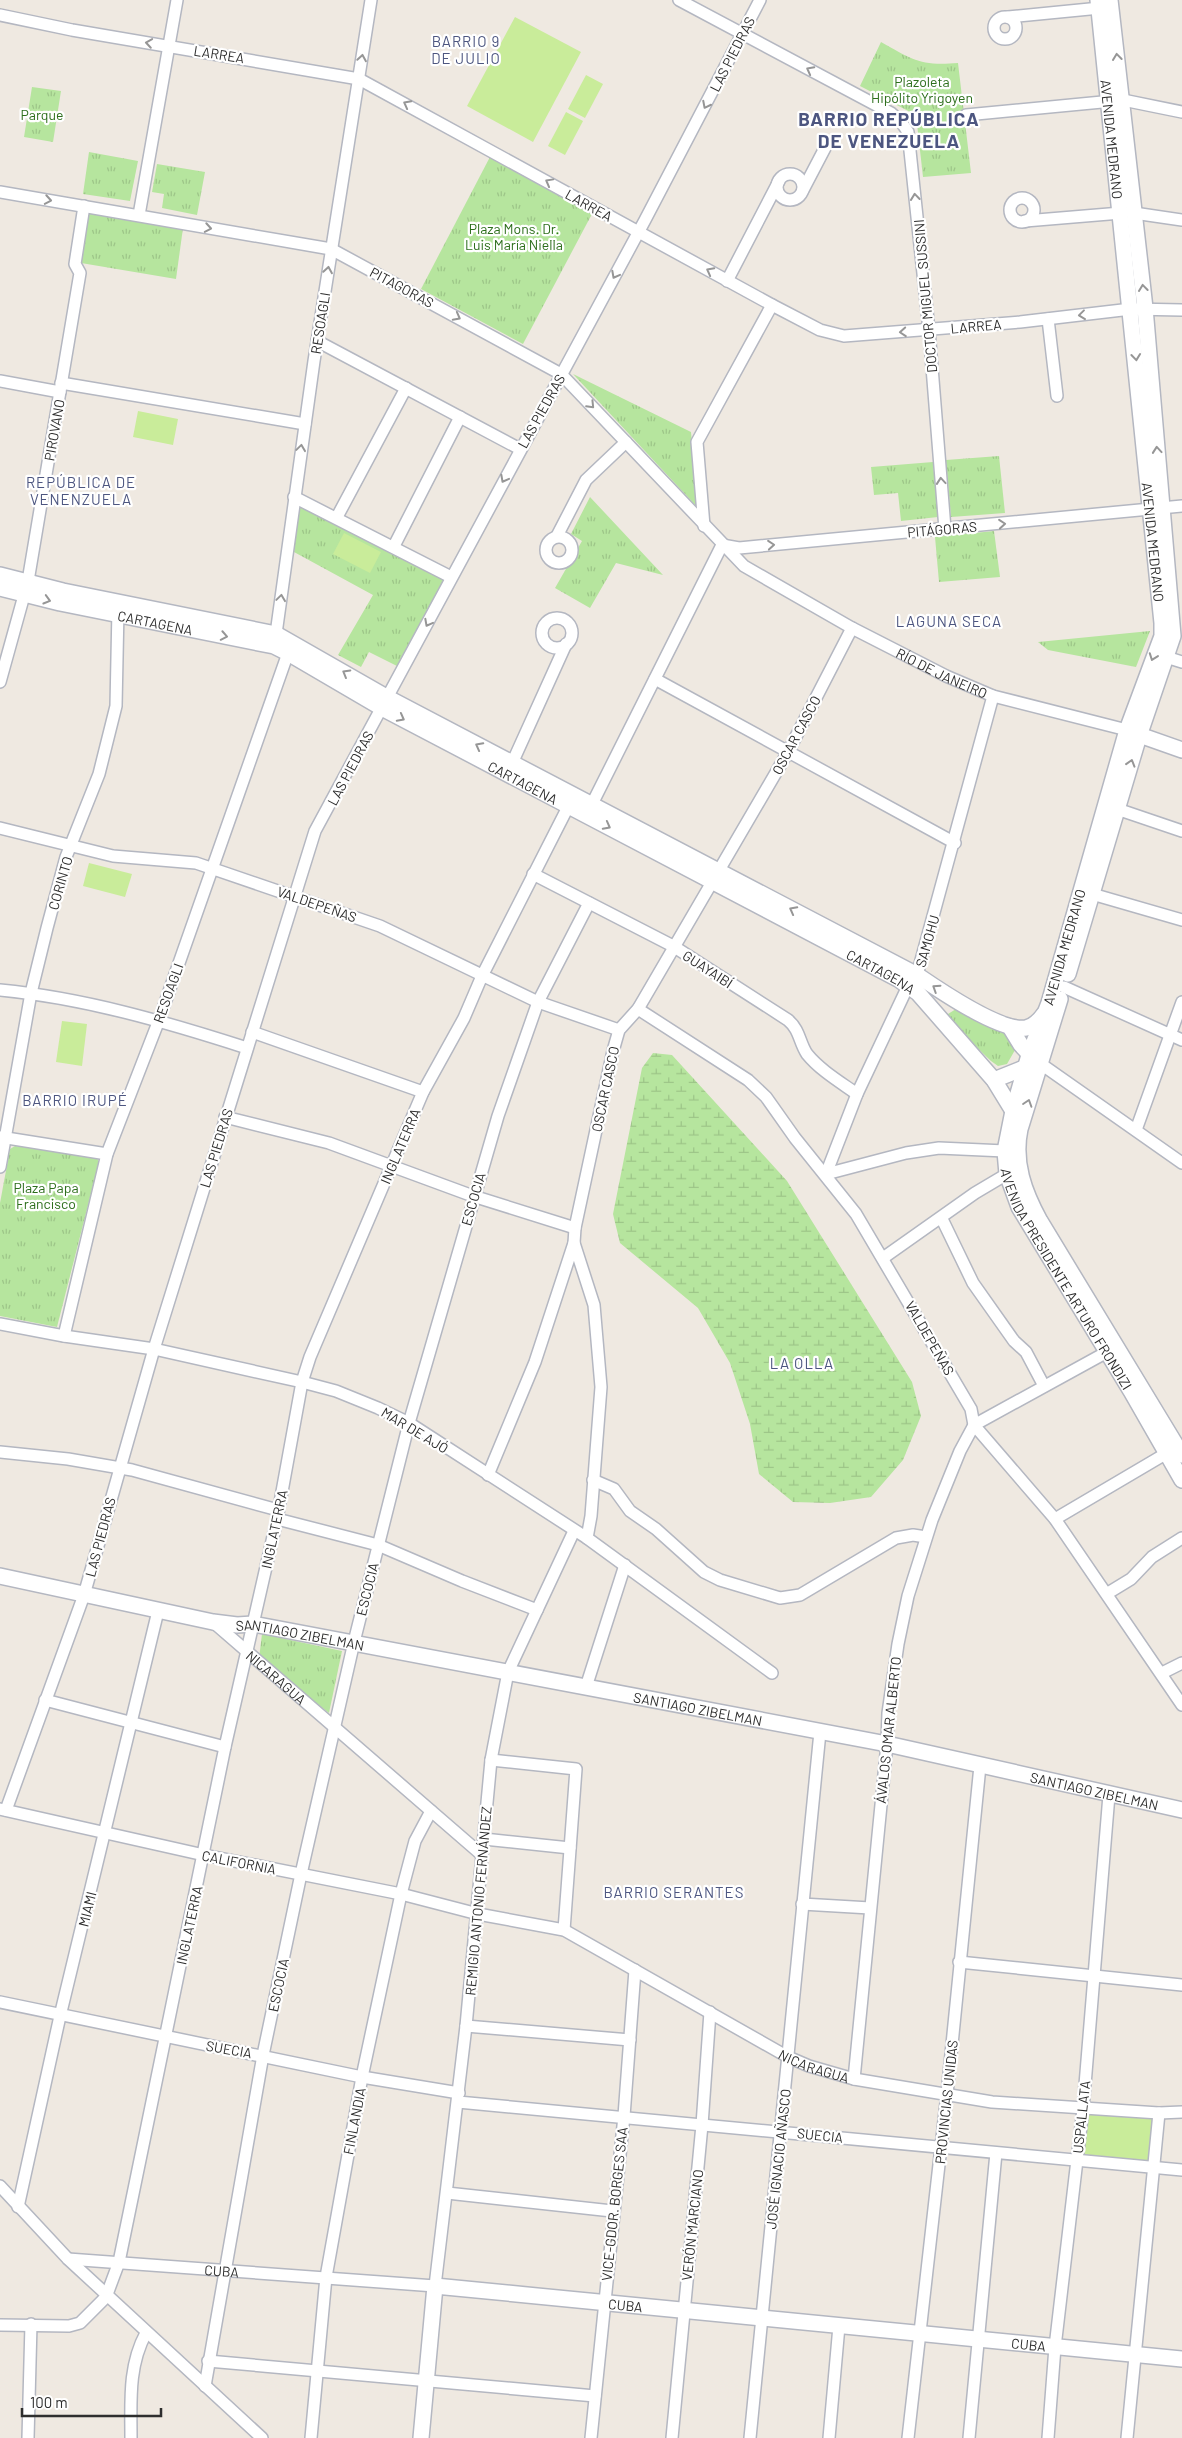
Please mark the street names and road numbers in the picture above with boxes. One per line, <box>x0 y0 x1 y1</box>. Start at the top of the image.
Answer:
street label: LAS PIEDRAS <box>706 14 758 94</box>
street label: LARREA <box>192 42 246 66</box>
street label: AVENIDA MEDRANO <box>1098 79 1127 200</box>
street label: LARREA <box>563 185 616 225</box>
street label: DOCTOR MIGUEL SUSSINI <box>910 219 940 373</box>
street label: PITAGORAS <box>367 263 437 311</box>
street label: RESOAGLI <box>307 291 333 355</box>
street label: LARREA <box>950 315 1003 337</box>
street label: LAS PIEDRAS <box>514 371 568 451</box>
street label: PIROVANO <box>40 398 68 462</box>
street label: AVENIDA MEDRANO <box>1139 482 1168 603</box>
street label: PITÁGORAS <box>906 517 978 541</box>
street label: CARTAGENA <box>116 606 195 638</box>
street label: RÍO DE JANEIRO <box>894 644 990 701</box>
street label: OSCAR CASCO <box>768 693 824 777</box>
street label: LAS PIEDRAS <box>323 728 377 808</box>
street label: CARTAGENA <box>485 757 561 808</box>
street label: CORINTO <box>44 854 76 912</box>
street label: VALDEPEÑAS <box>275 882 359 926</box>
street label: AVENIDA MEDRANO <box>1039 887 1089 1007</box>
street label: SAMOHU <box>911 913 943 969</box>
street label: CARTAGENA <box>844 945 919 997</box>
street label: GUAYAIBÍ <box>680 947 737 992</box>
street label: RESOAGLI <box>149 961 187 1025</box>
street label: OSCAR CASCO <box>588 1045 622 1133</box>
street label: INGLATERRA <box>376 1105 424 1186</box>
street label: LAS PIEDRAS <box>196 1106 236 1190</box>
street label: AVENIDA PRESIDENTE ARTURO FRONDIZI <box>998 1168 1136 1392</box>
street label: ESCOCIA <box>457 1170 489 1228</box>
street label: VALDEPEÑAS <box>902 1298 958 1378</box>
street label: MAR DE AJÓ <box>378 1403 452 1457</box>
street label: INGLATERRA <box>257 1487 291 1570</box>
street label: LAS PIEDRAS <box>81 1495 119 1579</box>
street label: ESCOCIA <box>352 1560 382 1617</box>
street label: SANTIAGO ZIBELMAN <box>235 1615 366 1653</box>
street label: NICARAGUA <box>243 1646 310 1708</box>
street label: ÁVALOS OMAR ALBERTO <box>872 1656 904 1804</box>
street label: SANTIAGO ZIBELMAN <box>632 1688 764 1729</box>
street label: SANTIAGO ZIBELMAN <box>1029 1768 1160 1813</box>
street label: REMIGIO ANTONIO FERNÁNDEZ <box>461 1806 495 1996</box>
street label: CALIFORNIA <box>200 1846 278 1878</box>
street label: INGLATERRA <box>172 1883 206 1966</box>
street label: MIAMI <box>74 1890 100 1928</box>
street label: ESCOCIA <box>264 1956 292 2013</box>
street label: SUECIA <box>205 2037 254 2061</box>
street label: PROVINCIAS UNIDAS <box>931 2039 961 2165</box>
street label: NICARAGUA <box>776 2045 852 2086</box>
street label: USPALLATA <box>1069 2079 1093 2154</box>
street label: FINLANDIA <box>339 2085 369 2156</box>
street label: JOSÉ IGNACIO AÑASCO <box>762 2088 794 2230</box>
street label: SUECIA <box>796 2124 844 2146</box>
street label: VICE-GDOR. BORGES SAA <box>597 2126 631 2282</box>
street label: VERÓN MARCIANO <box>678 2168 706 2282</box>
street label: CUBA <box>204 2261 240 2280</box>
street label: CUBA <box>607 2294 644 2315</box>
street label: CUBA <box>1011 2334 1047 2354</box>

